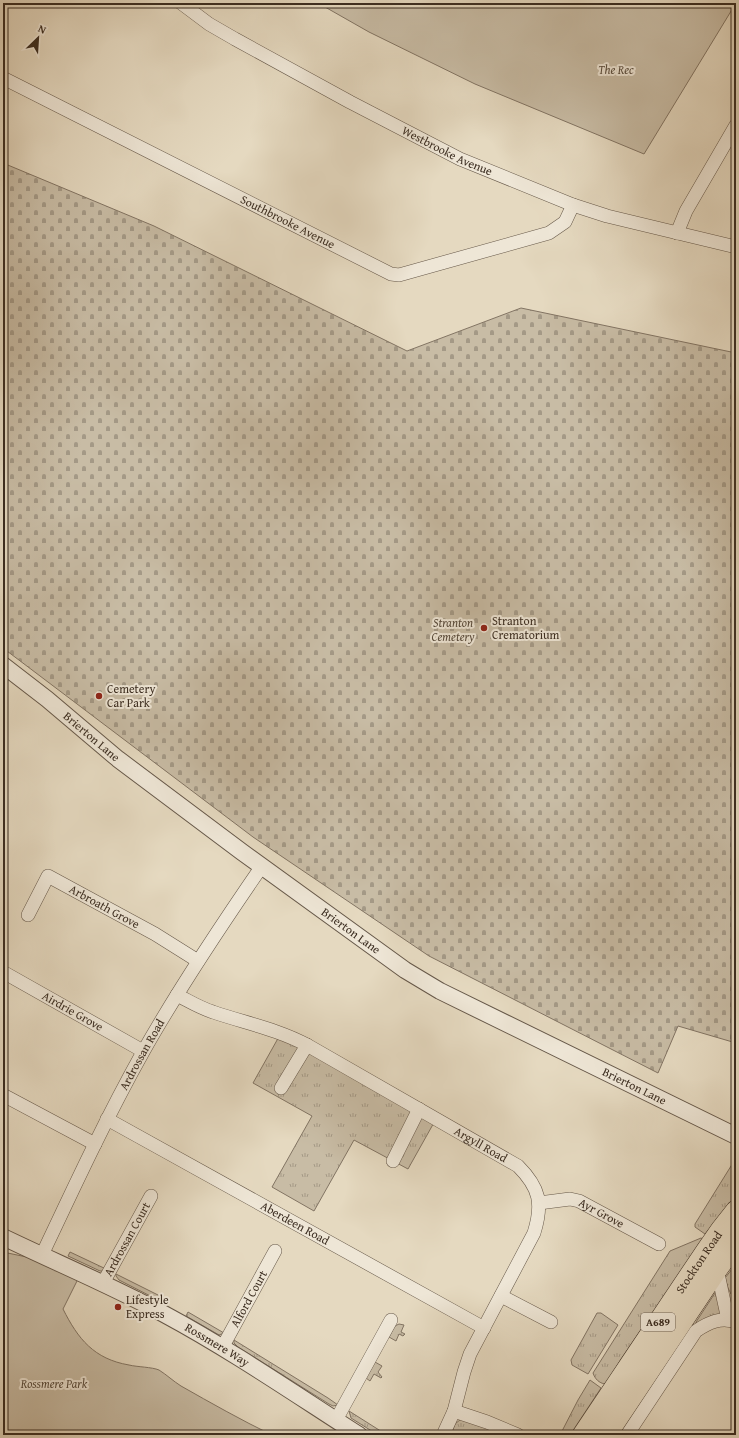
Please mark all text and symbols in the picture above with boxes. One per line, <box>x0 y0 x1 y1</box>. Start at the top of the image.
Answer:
north arrow <box>18 18 58 58</box>
text: N <box>36 20 50 38</box>
park label: The Rec <box>598 61 634 78</box>
street label: Westbrooke Avenue <box>399 121 496 179</box>
street label: Southbrooke Avenue <box>238 190 338 253</box>
place label: Stranton Crematorium <box>492 612 560 643</box>
park label: Stranton Cemetery <box>431 614 475 645</box>
marker: Stranton Crematorium <box>479 623 489 633</box>
place label: Cemetery Car Park <box>107 680 155 711</box>
marker: Cemetery Car Park <box>94 691 104 701</box>
street label: Brierton Lane <box>60 707 124 765</box>
street label: Arbroath Grove <box>66 880 143 932</box>
street label: Brierton Lane <box>318 903 385 958</box>
street label: Airdrie Grove <box>39 987 107 1035</box>
street label: Ardrossan Road <box>115 1015 169 1093</box>
street label: Brierton Lane <box>600 1063 670 1109</box>
street label: Argyll Road <box>451 1122 511 1167</box>
street label: Ayr Grove <box>576 1193 628 1232</box>
street label: Aberdeen Road <box>258 1197 333 1249</box>
street label: Ardrossan Court <box>99 1198 154 1279</box>
street label: Stockton Road <box>671 1227 726 1297</box>
street label: Alford Court <box>226 1266 271 1330</box>
place label: Lifestyle Express <box>126 1291 169 1322</box>
marker: Lifestyle Express <box>113 1302 123 1312</box>
road number: A689 <box>641 1313 675 1331</box>
street label: Rossmere Way <box>182 1318 253 1370</box>
park label: Rossmere Park <box>20 1375 88 1392</box>

